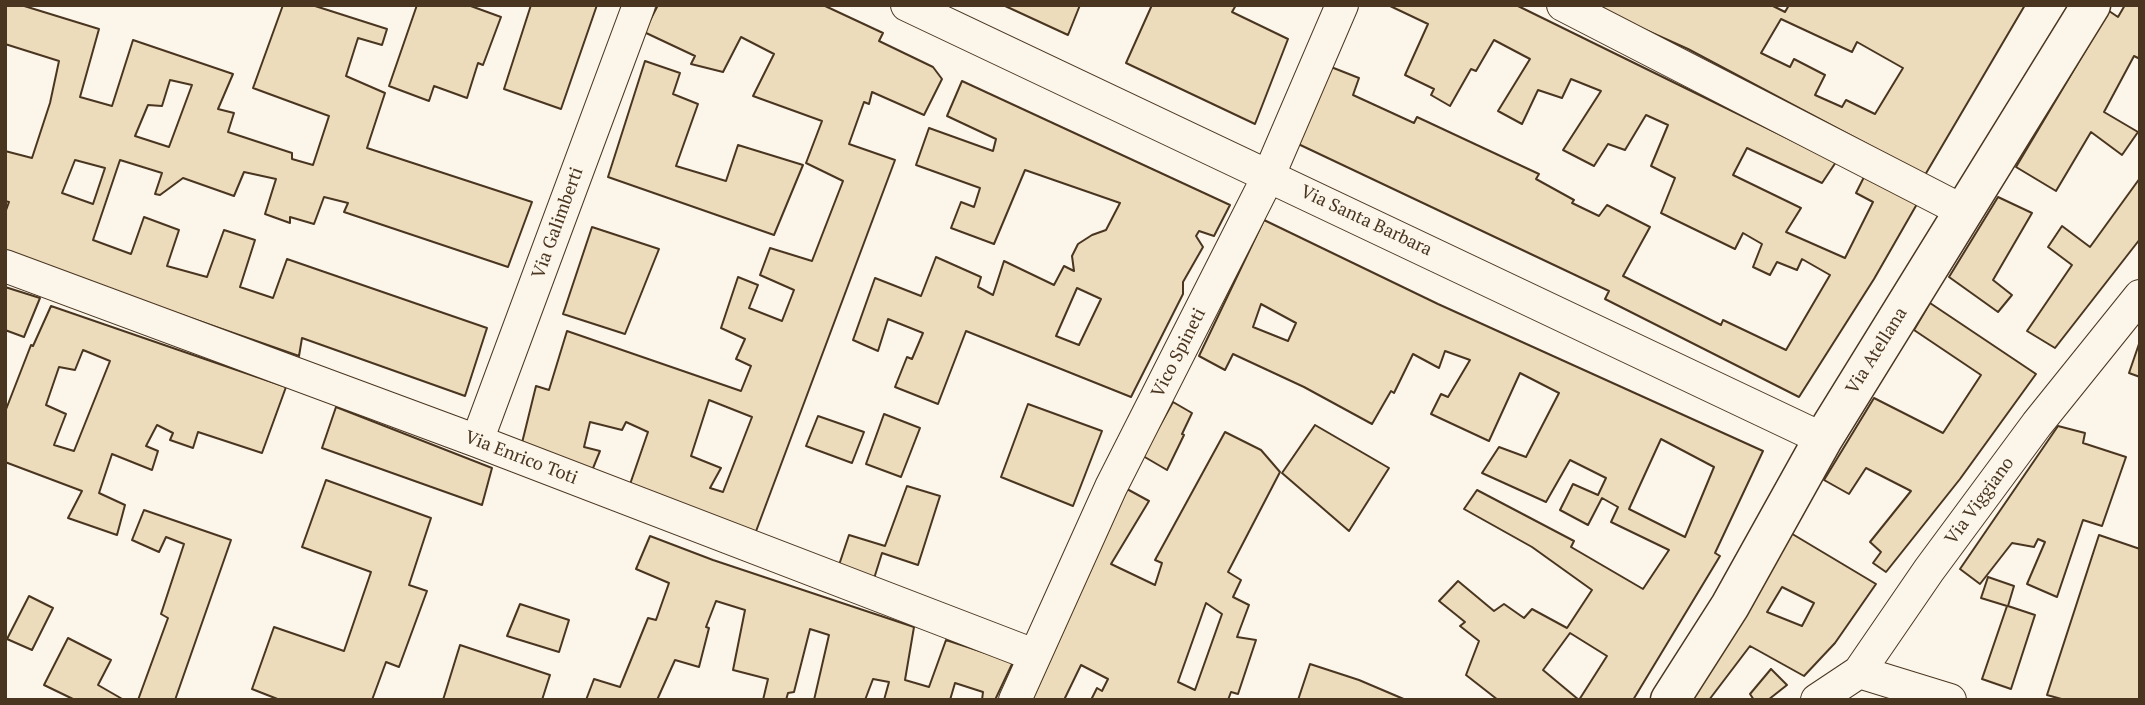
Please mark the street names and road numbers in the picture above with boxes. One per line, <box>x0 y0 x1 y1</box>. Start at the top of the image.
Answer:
street label: Via Galimberti <box>528 164 588 282</box>
street label: Via Santa Barbara <box>1297 181 1435 261</box>
street label: Via Atellana <box>1842 304 1912 398</box>
street label: Vico Spineti <box>1147 305 1211 401</box>
street label: Via Enrico Toti <box>462 427 580 489</box>
street label: Via Viggiano <box>1941 453 2019 549</box>

